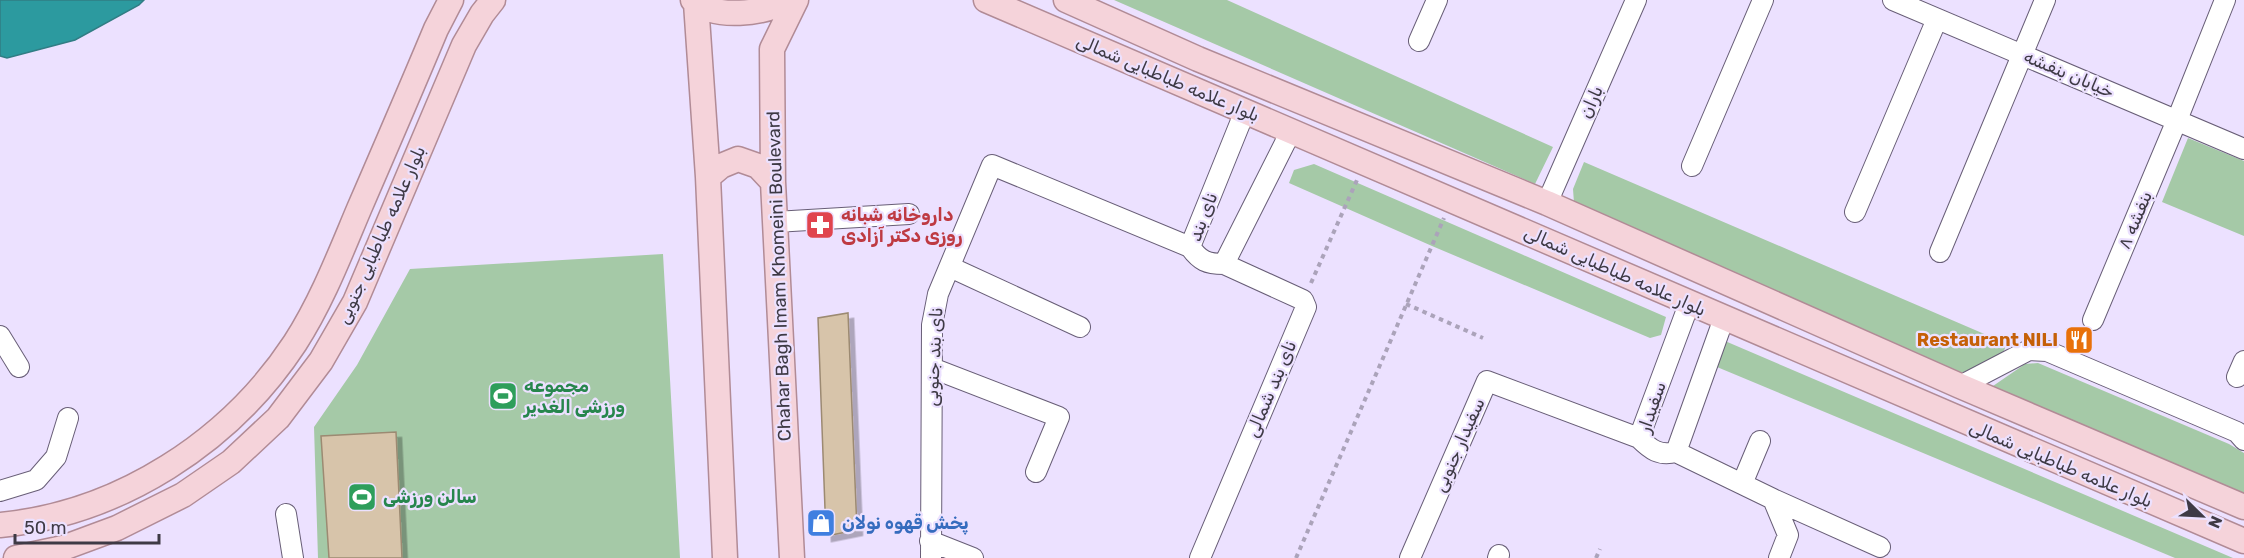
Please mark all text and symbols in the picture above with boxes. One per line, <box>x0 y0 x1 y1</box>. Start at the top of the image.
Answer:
street label: بلوار علامه طباطبایی شمالی <box>1073 29 1263 127</box>
street label: خیابان بنفشه <box>2021 45 2117 103</box>
street label: باران <box>1574 82 1608 122</box>
street label: Chahar Bagh Imam Khomeini Boulevard <box>762 111 796 441</box>
street label: بلوار علامه طباطبایی جنوبی <box>332 142 430 328</box>
street label: بنفشه ۸ <box>2113 188 2157 252</box>
street label: نای بند <box>1184 189 1222 245</box>
place label: داروخانه شبانه روزی دکتر آزادی <box>841 204 962 247</box>
pharmacy icon: داروخانه شبانه روزی دکتر آزادی <box>804 209 836 241</box>
street label: بلوار علامه طباطبایی شمالی <box>1521 221 1709 321</box>
street label: نای بند جنوبی <box>920 307 948 407</box>
restaurant icon: Restaurant NILI <box>2063 324 2095 356</box>
place label: Restaurant NILI <box>1917 329 2058 351</box>
street label: نای بند شمالی <box>1241 337 1301 441</box>
place label: مجموعه ورزشی الغدیر <box>523 375 625 418</box>
street label: سفیدار <box>1633 379 1671 436</box>
sports icon: مجموعه ورزشی الغدیر <box>487 380 519 412</box>
street label: سفیدار جنوبی <box>1428 394 1490 496</box>
street label: بلوار علامه طباطبایی شمالی <box>1966 415 2156 513</box>
sports icon: سالن ورزشی <box>346 481 378 513</box>
place label: سالن ورزشی <box>383 486 477 508</box>
north arrow <box>2172 486 2232 546</box>
scale bar <box>15 507 159 545</box>
shop icon: پخش قهوه نولان <box>805 507 837 539</box>
place label: پخش قهوه نولان <box>842 512 969 535</box>
text: N <box>2204 513 2226 531</box>
text: 50 m <box>24 517 67 539</box>

